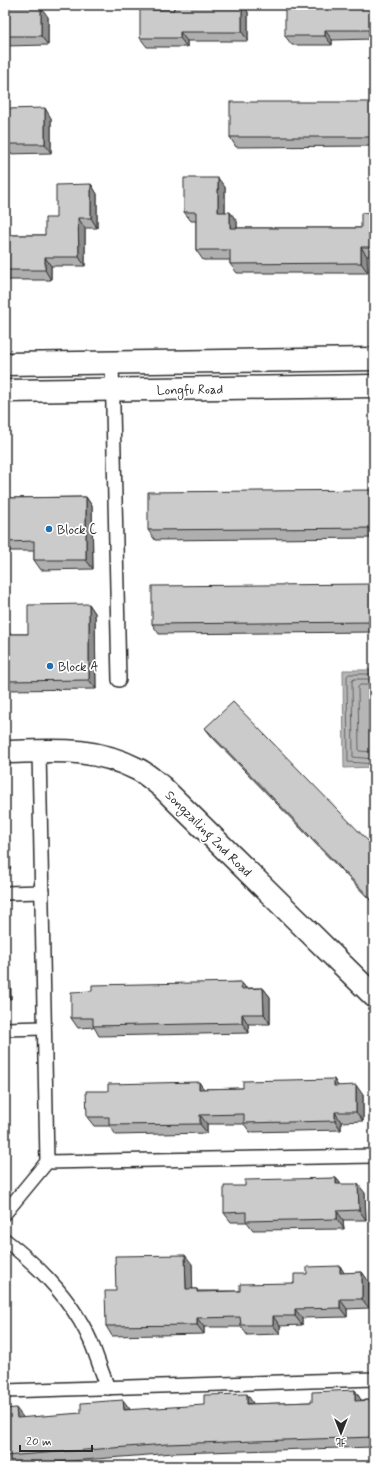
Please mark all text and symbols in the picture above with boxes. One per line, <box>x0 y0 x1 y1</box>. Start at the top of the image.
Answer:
street label: Longfu Road <box>157 381 223 401</box>
place label: Block C <box>57 522 97 539</box>
marker: Block C <box>44 524 54 534</box>
place label: Block A <box>58 659 98 676</box>
marker: Block A <box>45 661 55 671</box>
street label: Songzailing 2nd Road <box>160 787 255 882</box>
north arrow <box>321 1413 361 1453</box>
scale bar <box>20 1427 92 1453</box>
text: 20 m <box>26 1434 52 1450</box>
text: 北 <box>336 1435 347 1449</box>

